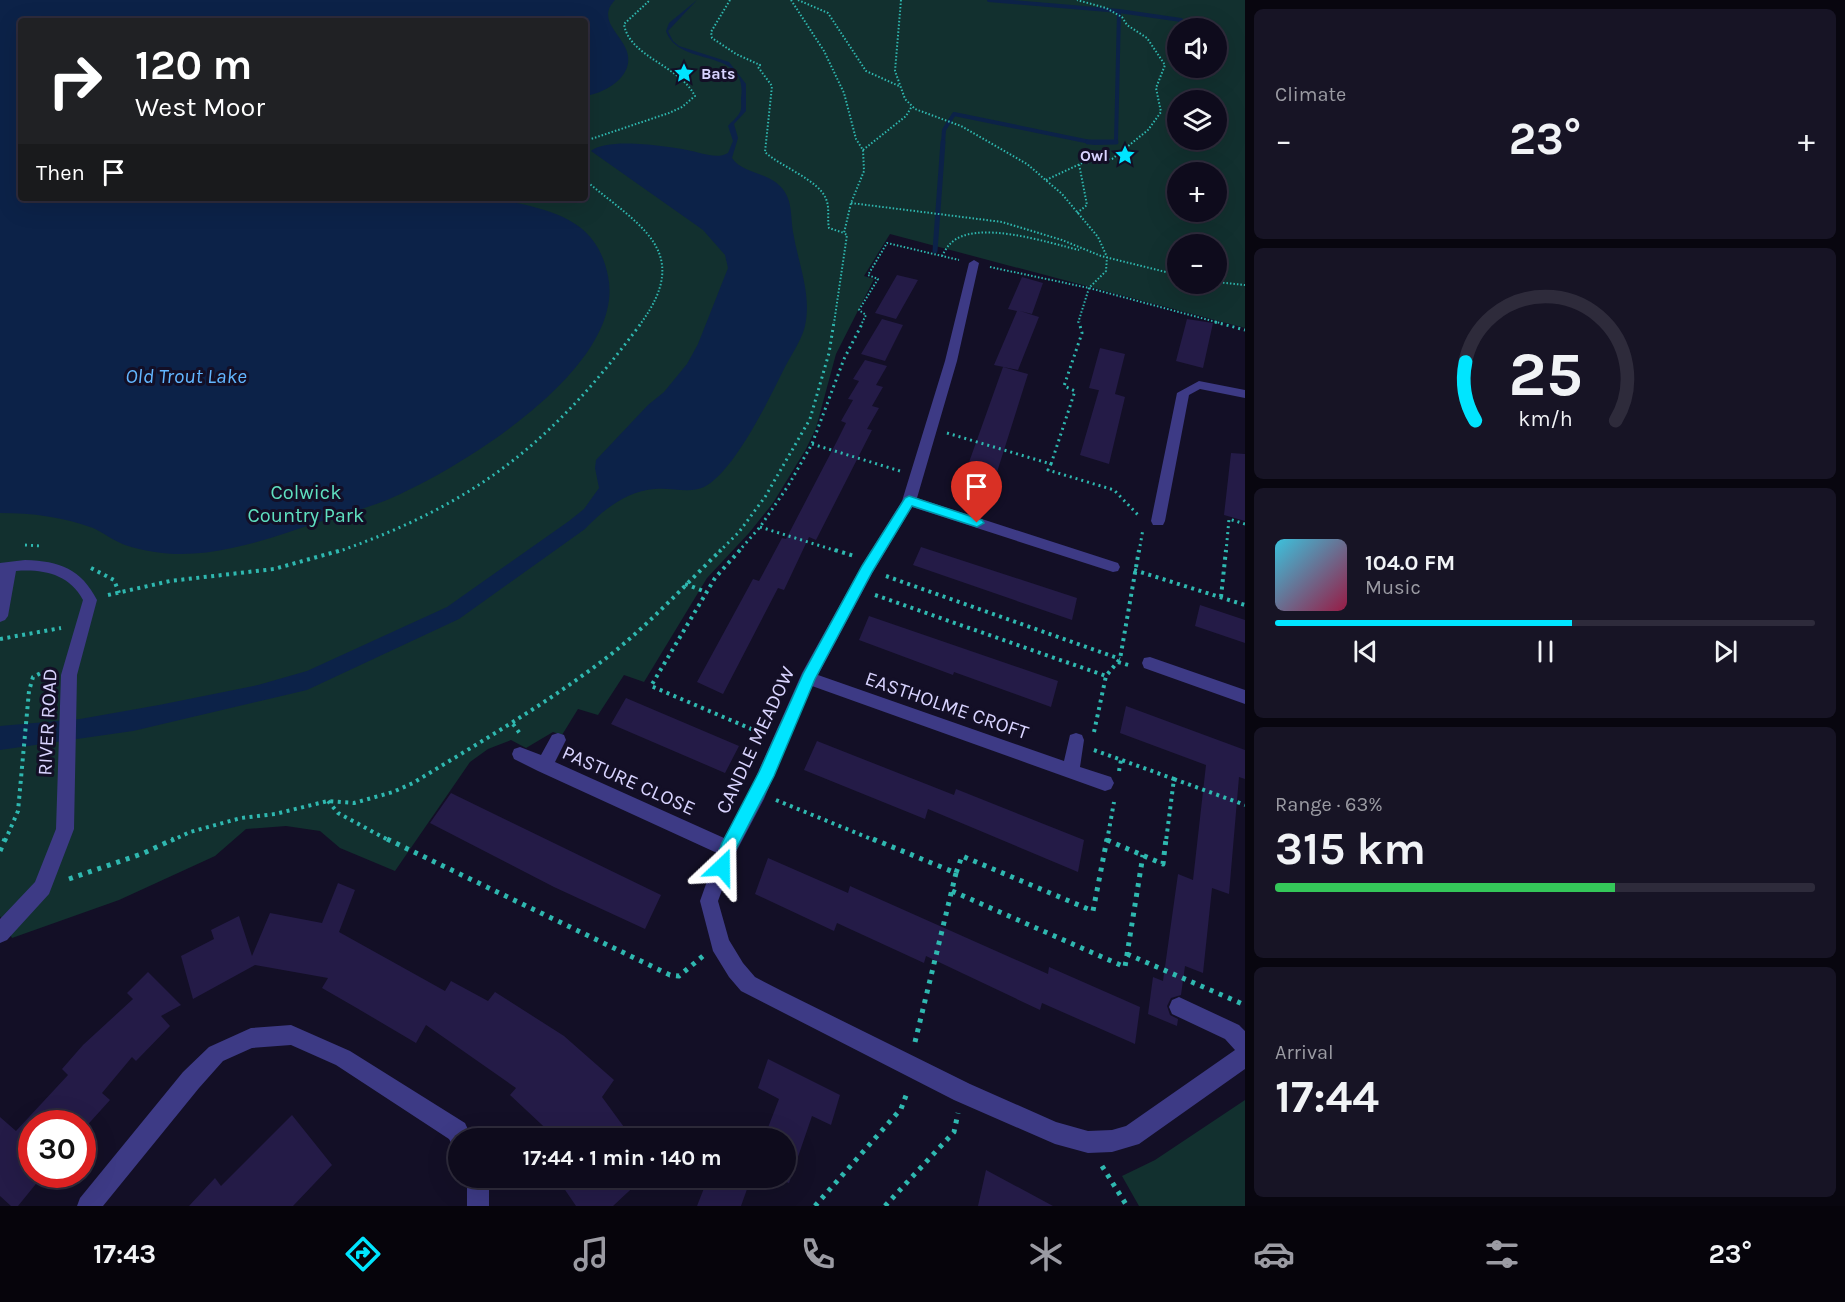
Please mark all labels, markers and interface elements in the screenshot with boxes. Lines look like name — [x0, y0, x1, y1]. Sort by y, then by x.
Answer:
map controls — [1167, 18, 1227, 294]
button: sound — [1167, 18, 1227, 78]
text: 120 m — [135, 40, 252, 90]
icon: right — [36, 42, 114, 120]
place icon: Bats — [672, 61, 696, 85]
place label: Bats — [701, 64, 735, 83]
text: Climate — [1275, 83, 1346, 106]
button: layers — [1167, 90, 1227, 150]
text: West Moor — [135, 91, 265, 123]
text: 23° — [1509, 113, 1581, 165]
text: − — [1275, 121, 1292, 159]
text: + — [1798, 121, 1815, 159]
place icon: Owl — [1113, 143, 1137, 167]
place label: Owl — [1080, 146, 1108, 165]
icon: arrive — [97, 156, 130, 189]
text: Then — [36, 160, 85, 186]
button: + — [1167, 162, 1227, 222]
button: − — [1167, 234, 1227, 294]
text: 25 — [1508, 338, 1582, 411]
water label: Old Trout Lake — [125, 364, 247, 388]
text: km/h — [1518, 406, 1572, 431]
pin — [951, 461, 1002, 523]
icon: arrive — [960, 470, 993, 503]
park label: Colwick Country Park — [248, 481, 364, 527]
text: 104.0 FM — [1365, 550, 1455, 576]
text: Music — [1365, 576, 1421, 599]
icon: previous — [1349, 635, 1382, 668]
icon: pause — [1529, 635, 1562, 668]
icon: next — [1709, 635, 1742, 668]
street label: CANDLE MEADOW — [711, 663, 800, 817]
street label: EASTHOLME CROFT — [862, 667, 1032, 744]
street label: RIVER ROAD — [33, 668, 62, 776]
street label: PASTURE CLOSE — [559, 741, 699, 820]
text: Range · 63% — [1275, 793, 1383, 816]
text: 315 km — [1275, 823, 1426, 875]
position arrow — [690, 835, 754, 899]
text: Arrival — [1275, 1041, 1334, 1064]
text: 17:44 — [1275, 1071, 1379, 1123]
speed limit sign: 30 — [18, 1110, 96, 1188]
text: 17:44 · 1 min · 140 m — [522, 1145, 722, 1171]
icon: directions — [342, 1233, 384, 1275]
icon: music — [570, 1233, 612, 1275]
icon: phone — [797, 1233, 839, 1275]
icon: climate — [1025, 1233, 1067, 1275]
icon: car — [1253, 1233, 1295, 1275]
icon: filters — [1481, 1233, 1523, 1275]
text: 17:43 — [93, 1238, 156, 1270]
text: 23° — [1708, 1238, 1752, 1270]

